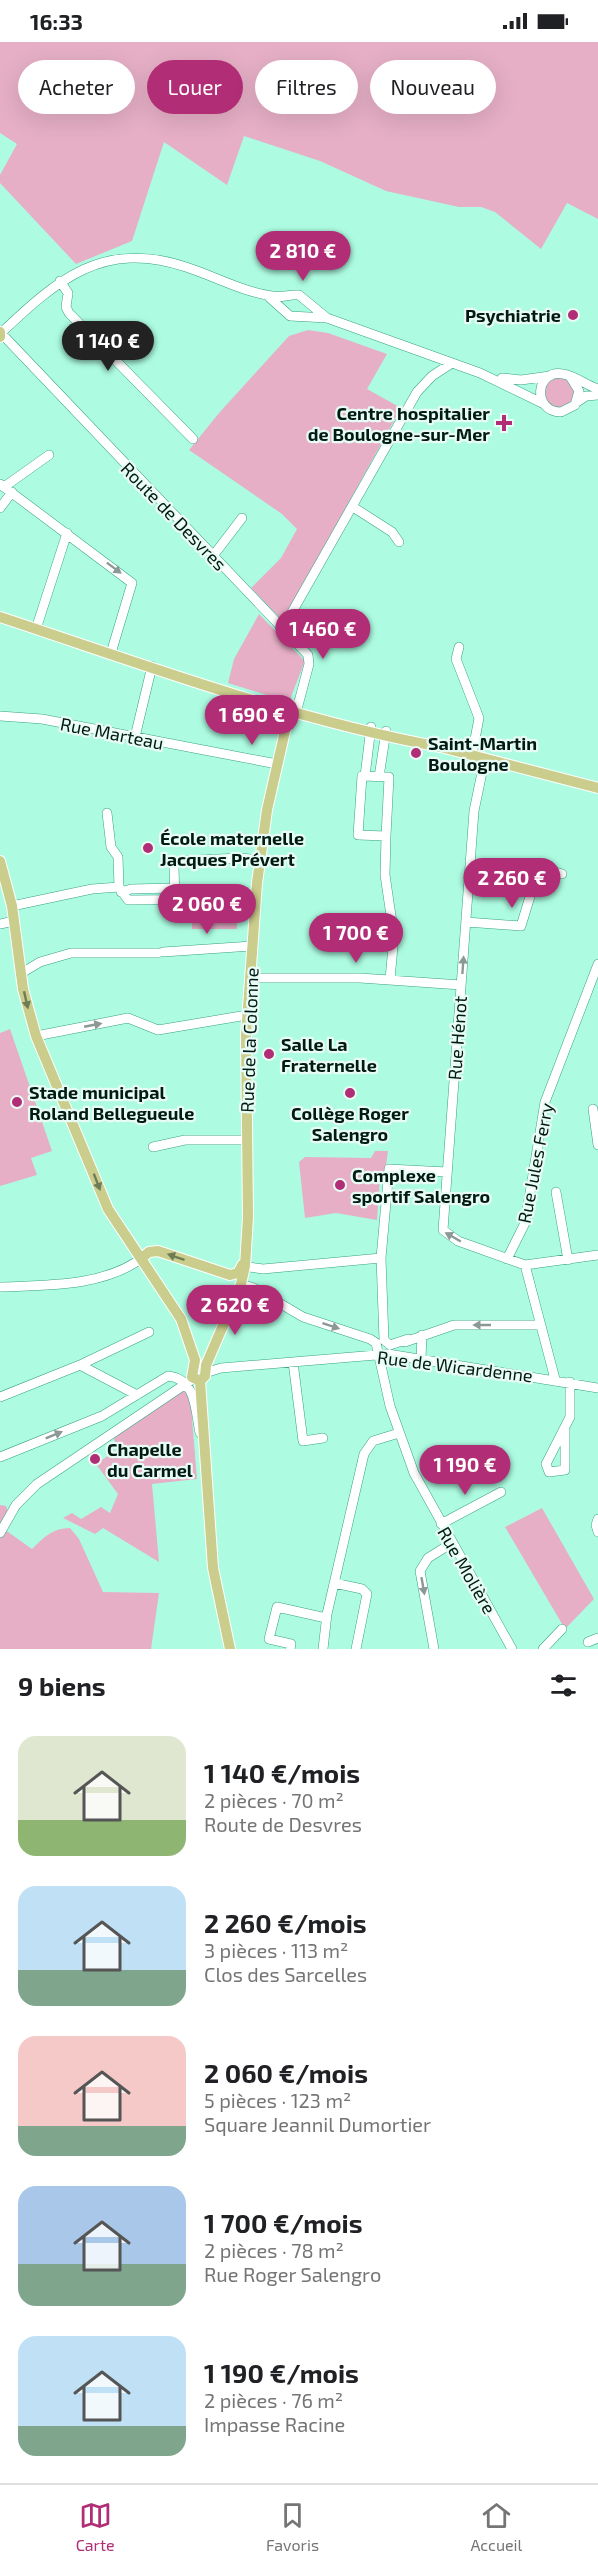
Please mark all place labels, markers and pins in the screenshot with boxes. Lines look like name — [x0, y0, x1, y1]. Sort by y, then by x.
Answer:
pin: 2 810 € — [248, 231, 358, 282]
place label: Psychiatrie — [465, 304, 561, 326]
marker: Psychiatrie — [566, 308, 580, 322]
pin: 1 140 € — [53, 321, 163, 372]
place label: Centre hospitalier de Boulogne-sur-Mer — [308, 402, 490, 445]
marker: Centre hospitalier de Boulogne-sur-Mer — [495, 414, 513, 432]
pin: 1 460 € — [268, 609, 378, 660]
pin: 1 690 € — [197, 695, 307, 746]
place label: Saint-Martin Boulogne — [428, 732, 537, 775]
marker: Saint-Martin Boulogne — [409, 746, 423, 760]
place label: École maternelle Jacques Prévert — [160, 827, 304, 870]
marker: École maternelle Jacques Prévert — [141, 841, 155, 855]
pin: 2 260 € — [457, 858, 567, 909]
pin: 2 060 € — [152, 884, 262, 935]
pin: 1 700 € — [301, 913, 411, 964]
place label: Salle La Fraternelle — [281, 1033, 377, 1076]
marker: Salle La Fraternelle — [262, 1047, 276, 1061]
place label: Stade municipal Roland Bellegueule — [29, 1081, 194, 1124]
marker: Collège Roger Salengro — [343, 1086, 357, 1100]
marker: Stade municipal Roland Bellegueule — [10, 1095, 24, 1109]
place label: Collège Roger Salengro — [291, 1102, 409, 1145]
place label: Complexe sportif Salengro — [352, 1164, 490, 1207]
marker: Complexe sportif Salengro — [333, 1178, 347, 1192]
pin: 2 620 € — [180, 1285, 290, 1336]
place label: Chapelle du Carmel — [107, 1438, 193, 1481]
pin: 1 190 € — [410, 1445, 520, 1496]
marker: Chapelle du Carmel — [88, 1452, 102, 1466]

